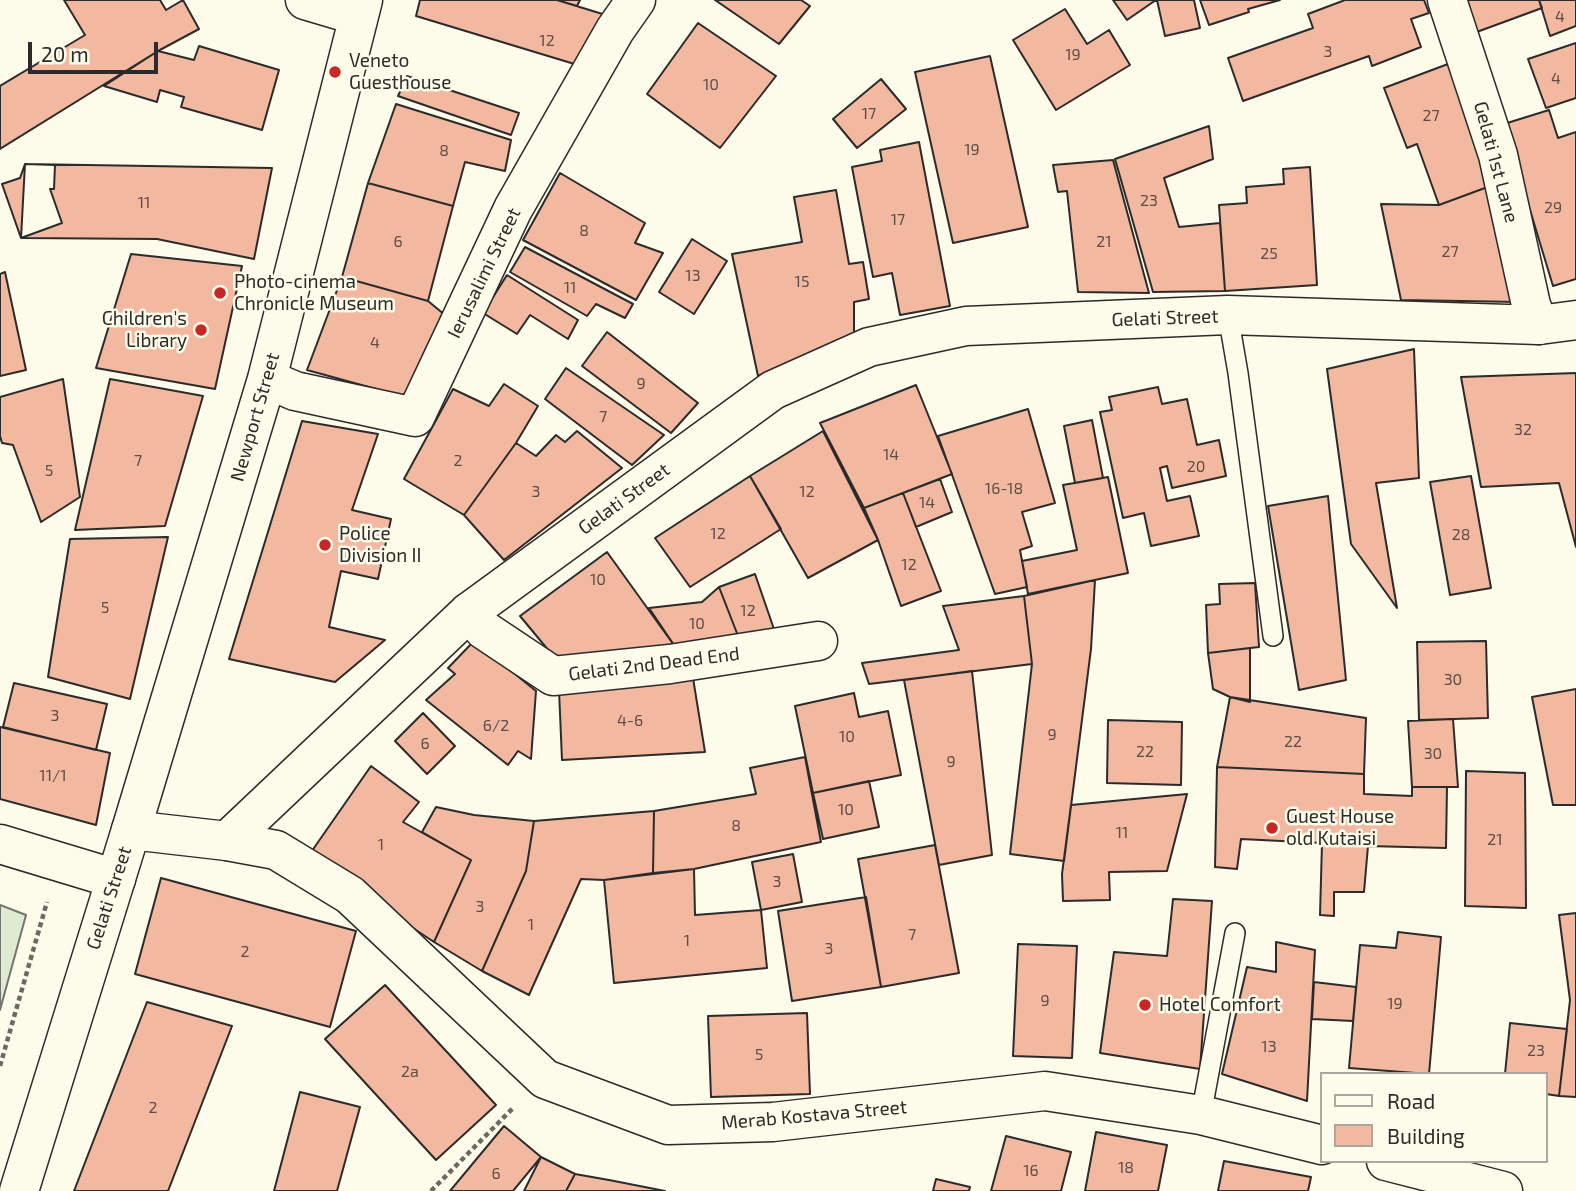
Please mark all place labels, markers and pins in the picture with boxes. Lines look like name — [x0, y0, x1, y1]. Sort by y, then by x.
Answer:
place label: Veneto Guesthouse — [349, 50, 451, 94]
marker: Veneto Guesthouse — [327, 64, 343, 80]
place label: Photo-cinema Chronicle Museum — [234, 271, 394, 315]
marker: Photo-cinema Chronicle Museum — [212, 285, 228, 301]
place label: Children's Library — [102, 308, 187, 352]
marker: Children's Library — [193, 322, 209, 338]
place label: Police Division II — [339, 523, 421, 567]
marker: Police Division II — [317, 537, 333, 553]
place label: Guest House old Kutaisi — [1286, 806, 1394, 850]
marker: Guest House old Kutaisi — [1264, 820, 1280, 836]
place label: Hotel Comfort — [1159, 994, 1281, 1016]
marker: Hotel Comfort — [1137, 997, 1153, 1013]

